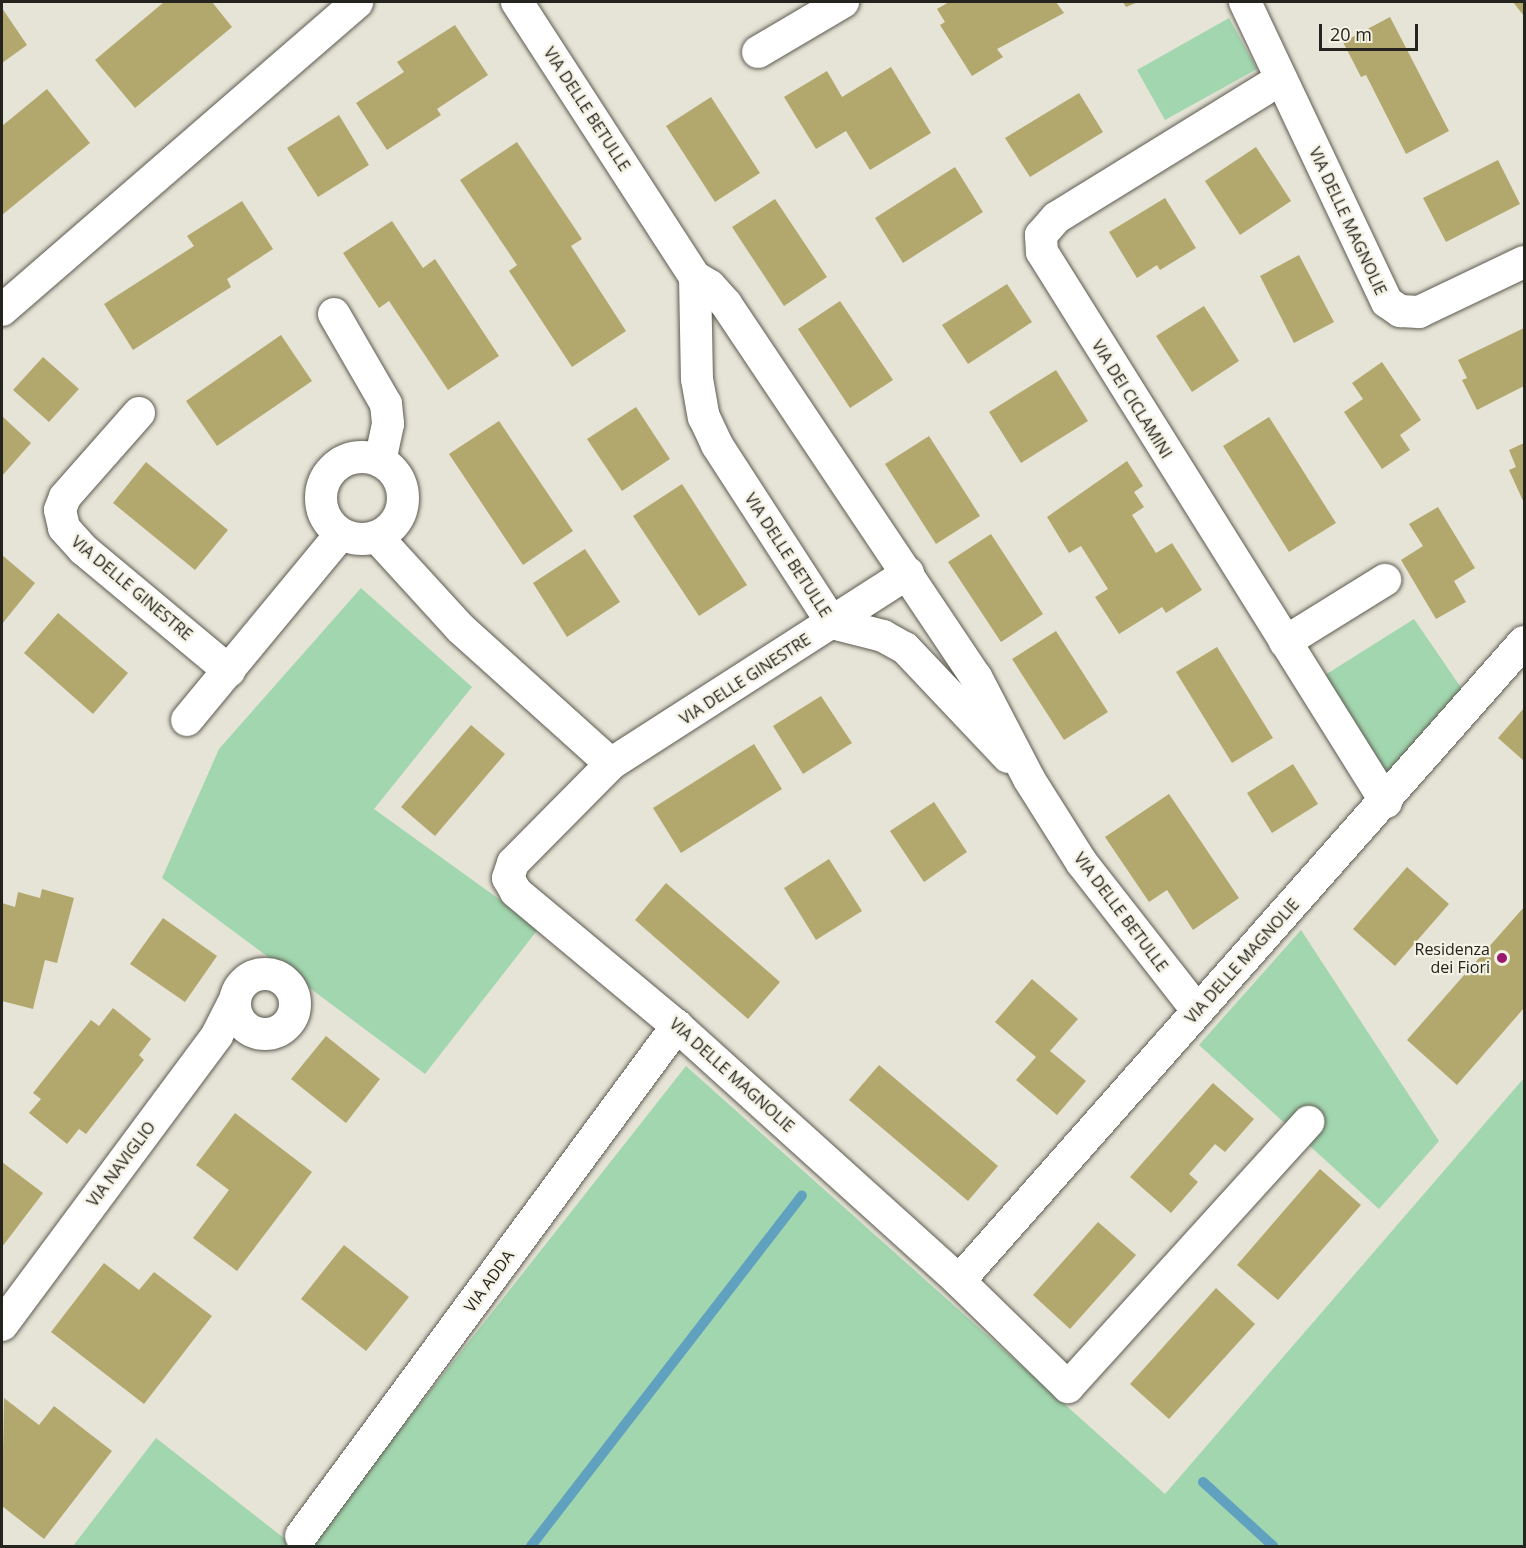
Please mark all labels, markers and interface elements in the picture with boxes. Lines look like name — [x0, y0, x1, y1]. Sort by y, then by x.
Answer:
scale bar — [1322, 12, 1421, 50]
text: 20 m — [1330, 22, 1372, 46]
street label: VIA DELLE BETULLE — [540, 43, 634, 175]
street label: VIA DELLE MAGNOLIE — [1305, 144, 1391, 298]
street label: VIA DEI CICLAMINI — [1088, 336, 1176, 462]
street label: VIA DELLE BETULLE — [741, 489, 835, 621]
street label: VIA DELLE GINESTRE — [68, 532, 196, 644]
street label: VIA DELLE GINESTRE — [676, 630, 814, 728]
street label: VIA DELLE BETULLE — [1070, 849, 1172, 975]
street label: VIA DELLE MAGNOLIE — [1181, 895, 1303, 1027]
place label: Residenza dei Fiori — [1414, 939, 1490, 977]
marker: Residenza dei Fiori — [1495, 951, 1509, 965]
street label: VIA DELLE MAGNOLIE — [666, 1014, 798, 1136]
street label: VIA NAVIGLIO — [83, 1118, 159, 1210]
street label: VIA ADDA — [460, 1246, 518, 1316]

